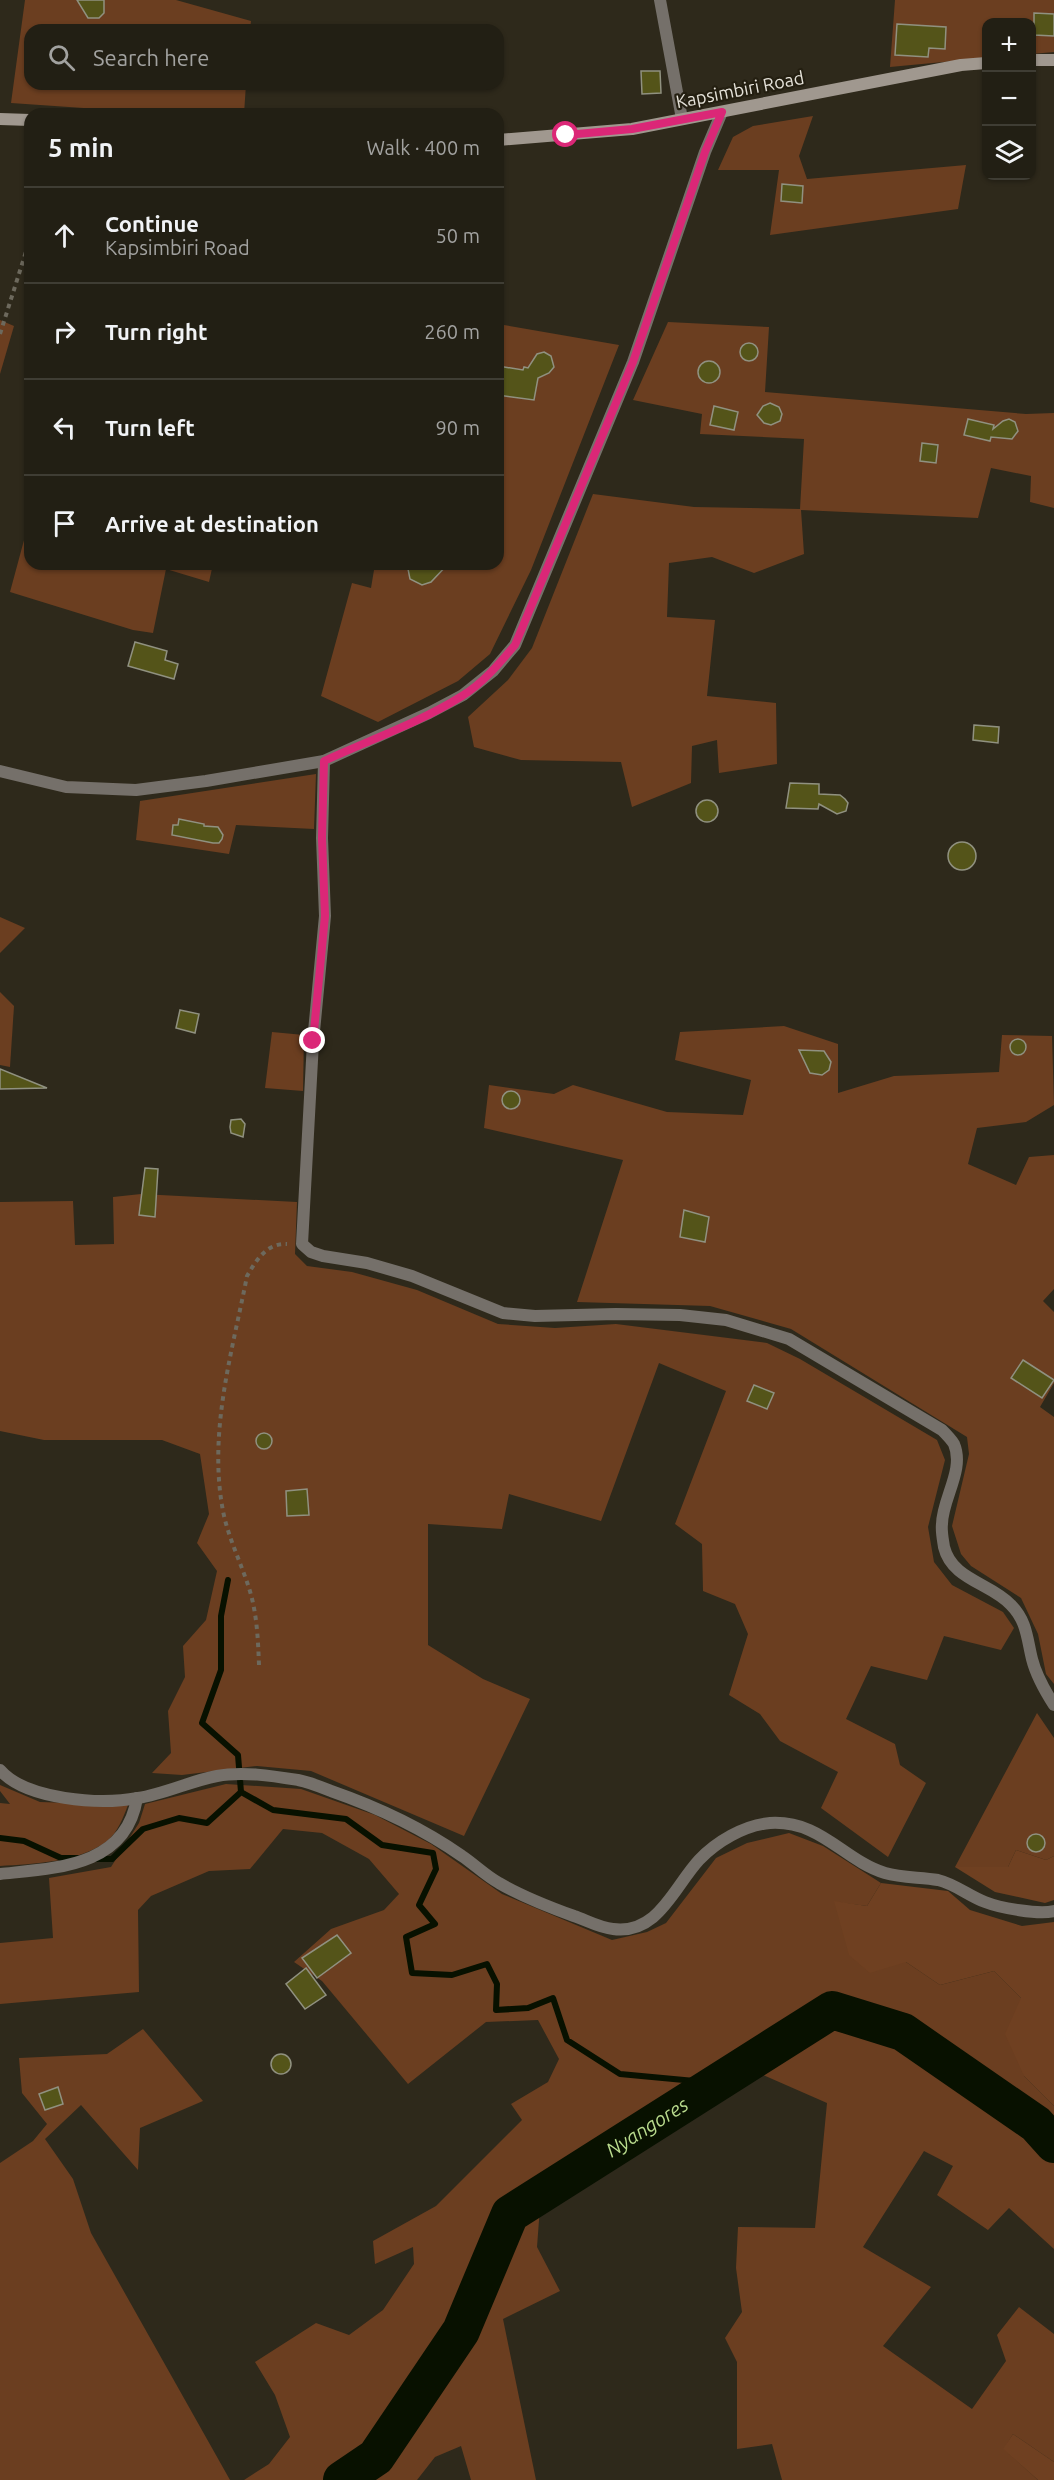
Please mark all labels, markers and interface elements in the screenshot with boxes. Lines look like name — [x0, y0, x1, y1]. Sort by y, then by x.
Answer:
map controls — [982, 18, 1036, 180]
button: + — [982, 18, 1036, 72]
search box — [24, 24, 504, 90]
icon: search — [45, 41, 78, 74]
text: Search here — [93, 45, 209, 70]
street label: Kapsimbiri Road — [674, 67, 806, 111]
button: − — [982, 72, 1036, 126]
route start — [552, 121, 578, 147]
button: layers — [982, 126, 1036, 180]
text: 5 min — [48, 133, 114, 162]
text: Walk · 400 m — [367, 136, 480, 159]
text: Continue — [105, 211, 199, 236]
icon: ahead — [48, 219, 81, 252]
text: 50 m — [436, 224, 480, 247]
text: Kapsimbiri Road — [105, 236, 250, 259]
icon: right — [48, 315, 81, 348]
text: Turn right — [105, 319, 207, 344]
text: 260 m — [424, 320, 480, 343]
icon: left — [48, 411, 81, 444]
text: Turn left — [105, 415, 195, 440]
text: 90 m — [436, 416, 480, 439]
icon: arrive — [48, 507, 81, 540]
text: Arrive at destination — [105, 511, 319, 536]
route end — [299, 1027, 325, 1053]
water label: Nyangores — [601, 2092, 693, 2161]

